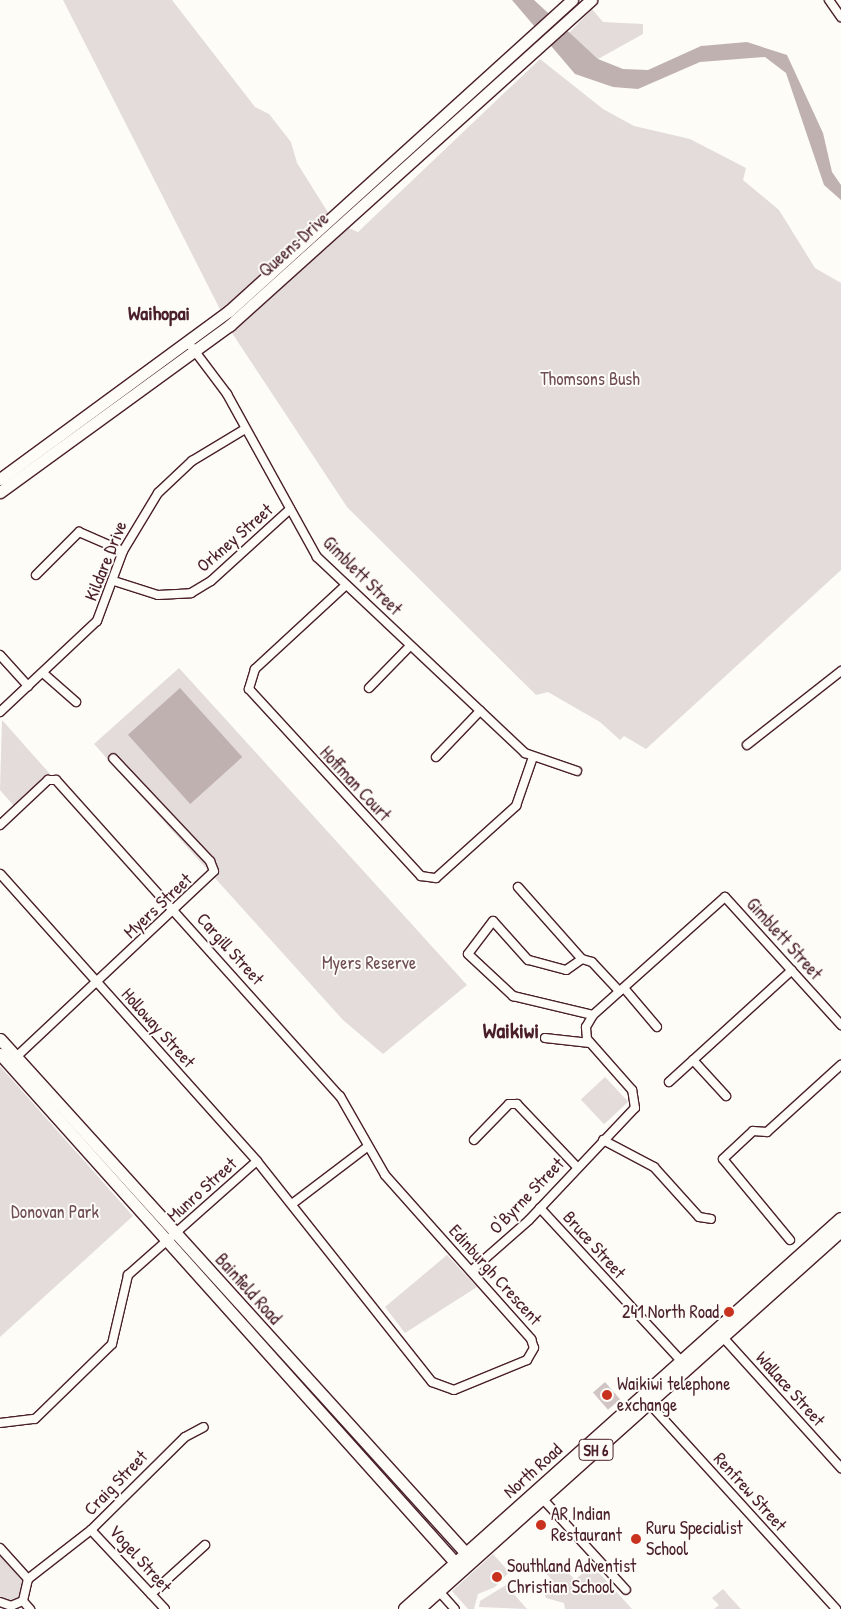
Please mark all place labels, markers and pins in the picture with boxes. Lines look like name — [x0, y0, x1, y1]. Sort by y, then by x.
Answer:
place label: 241 North Road — [622, 1301, 719, 1323]
marker: 241 North Road — [723, 1306, 735, 1318]
place label: Waikiwi telephone exchange — [617, 1374, 730, 1416]
marker: Waikiwi telephone exchange — [601, 1389, 613, 1401]
place label: AR Indian Restaurant — [551, 1504, 622, 1546]
place label: Ruru Specialist School — [646, 1518, 743, 1560]
marker: AR Indian Restaurant — [535, 1519, 547, 1531]
marker: Ruru Specialist School — [630, 1533, 642, 1545]
place label: Southland Adventist Christian School — [507, 1556, 636, 1598]
marker: Southland Adventist Christian School — [491, 1571, 503, 1583]

